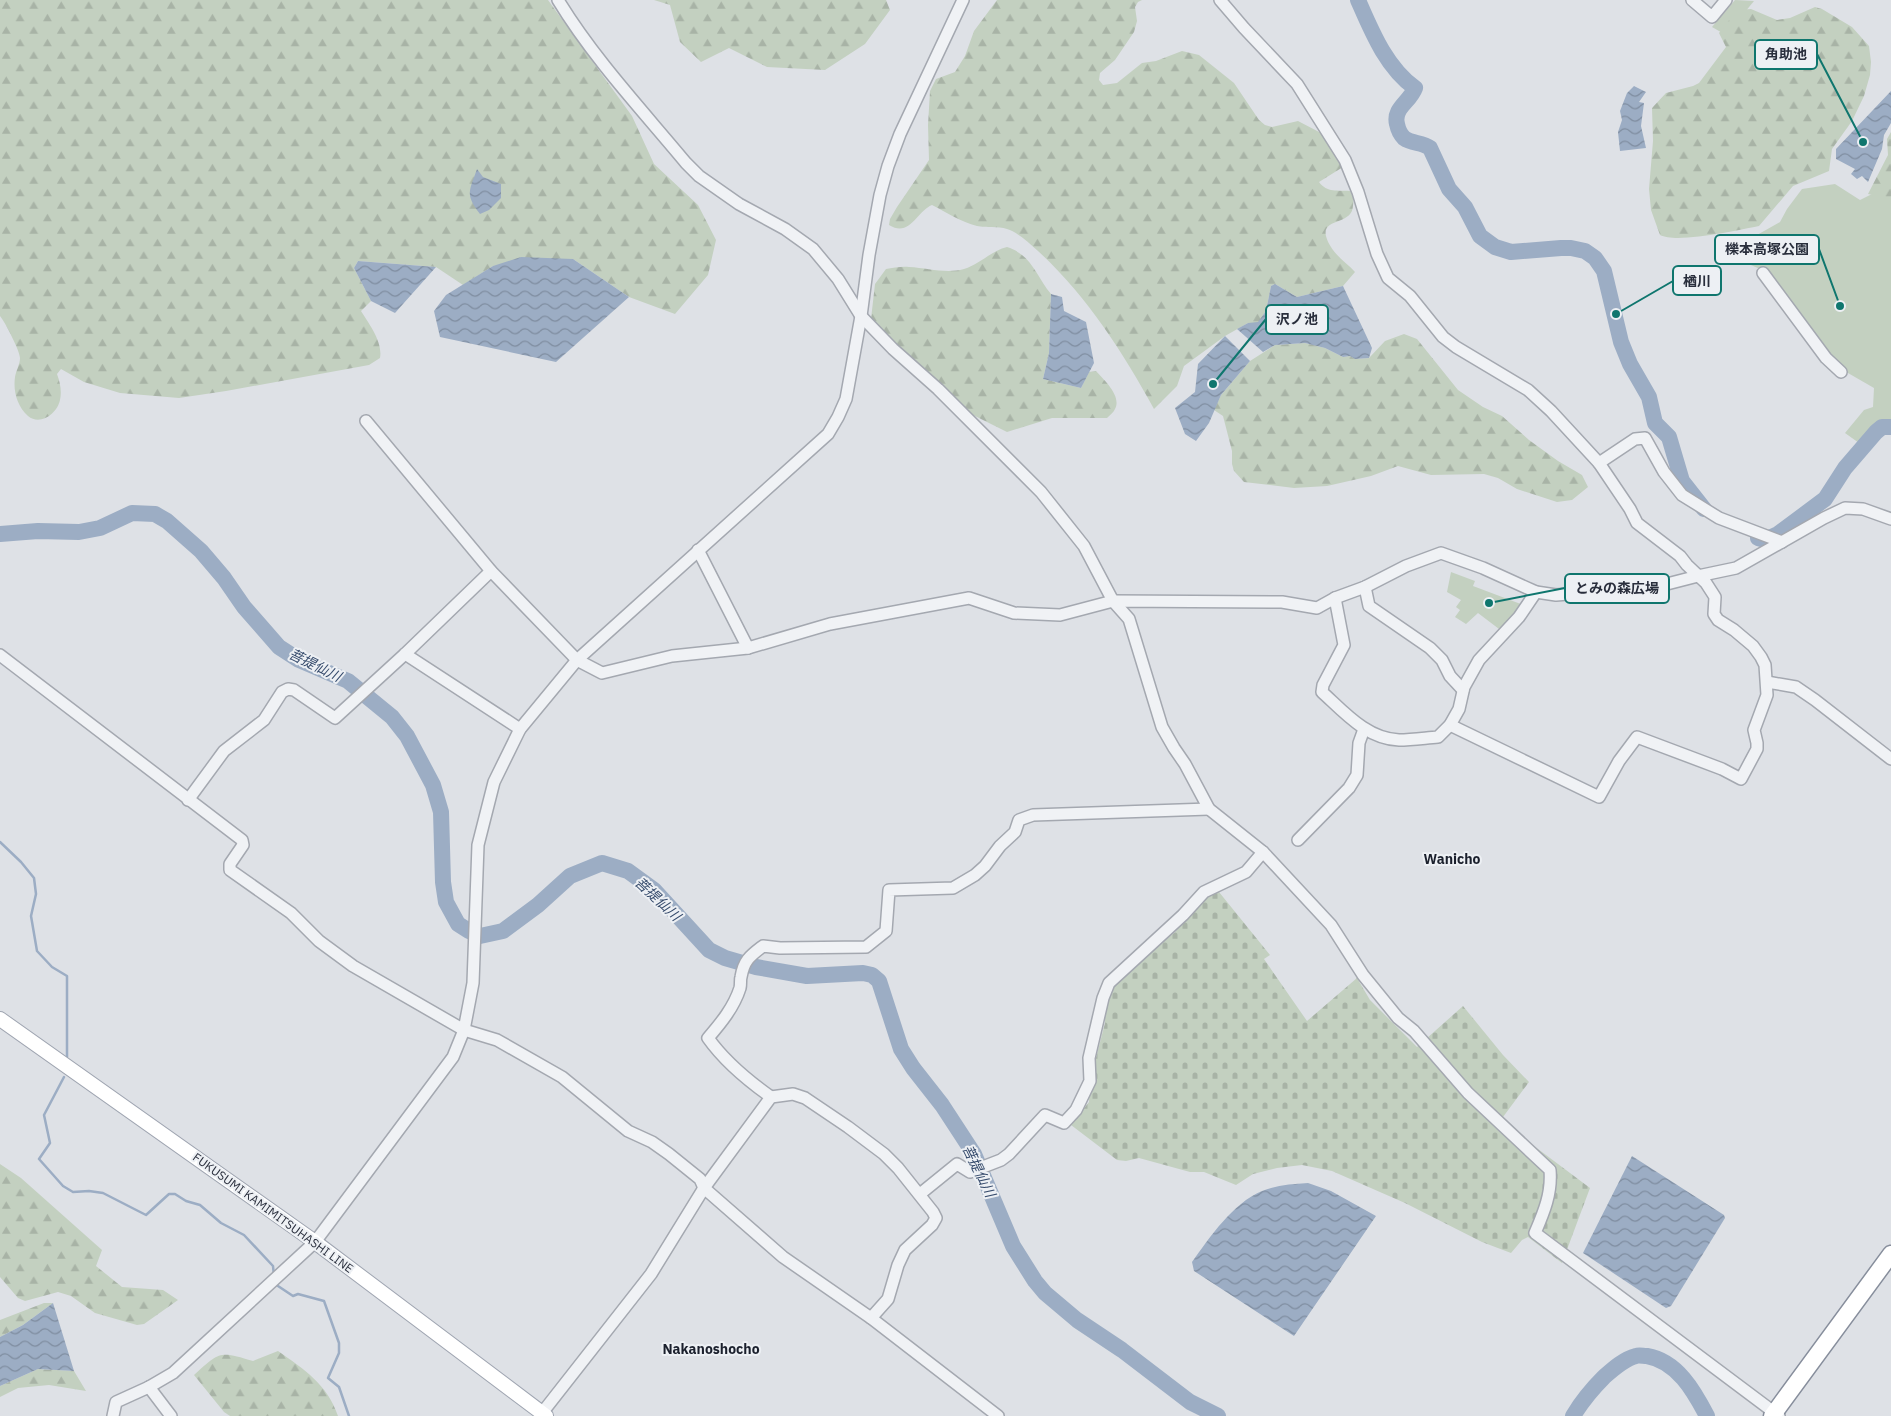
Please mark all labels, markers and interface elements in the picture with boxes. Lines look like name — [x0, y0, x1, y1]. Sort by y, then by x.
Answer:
callout: 角助池 — [1755, 40, 1817, 69]
text: 角助池 — [1765, 45, 1807, 63]
callout: 櫟本高塚公園 — [1715, 235, 1819, 264]
text: 櫟本高塚公園 — [1725, 240, 1809, 258]
callout: 楢川 — [1673, 266, 1721, 295]
text: 楢川 — [1683, 272, 1711, 290]
callout: 沢ノ池 — [1266, 305, 1328, 334]
text: 沢ノ池 — [1276, 310, 1318, 328]
callout: とみの森広場 — [1565, 574, 1669, 603]
text: とみの森広場 — [1575, 579, 1659, 597]
water label: 菩提仙川 — [286, 645, 346, 686]
district label: Wanicho — [1424, 850, 1481, 868]
water label: 菩提仙川 — [631, 873, 686, 926]
water label: 菩提仙川 — [959, 1142, 1000, 1202]
street label: FUKUSUMI KAMIMITSUHASHI LINE — [190, 1149, 356, 1276]
district label: Nakanoshocho — [662, 1340, 760, 1358]

